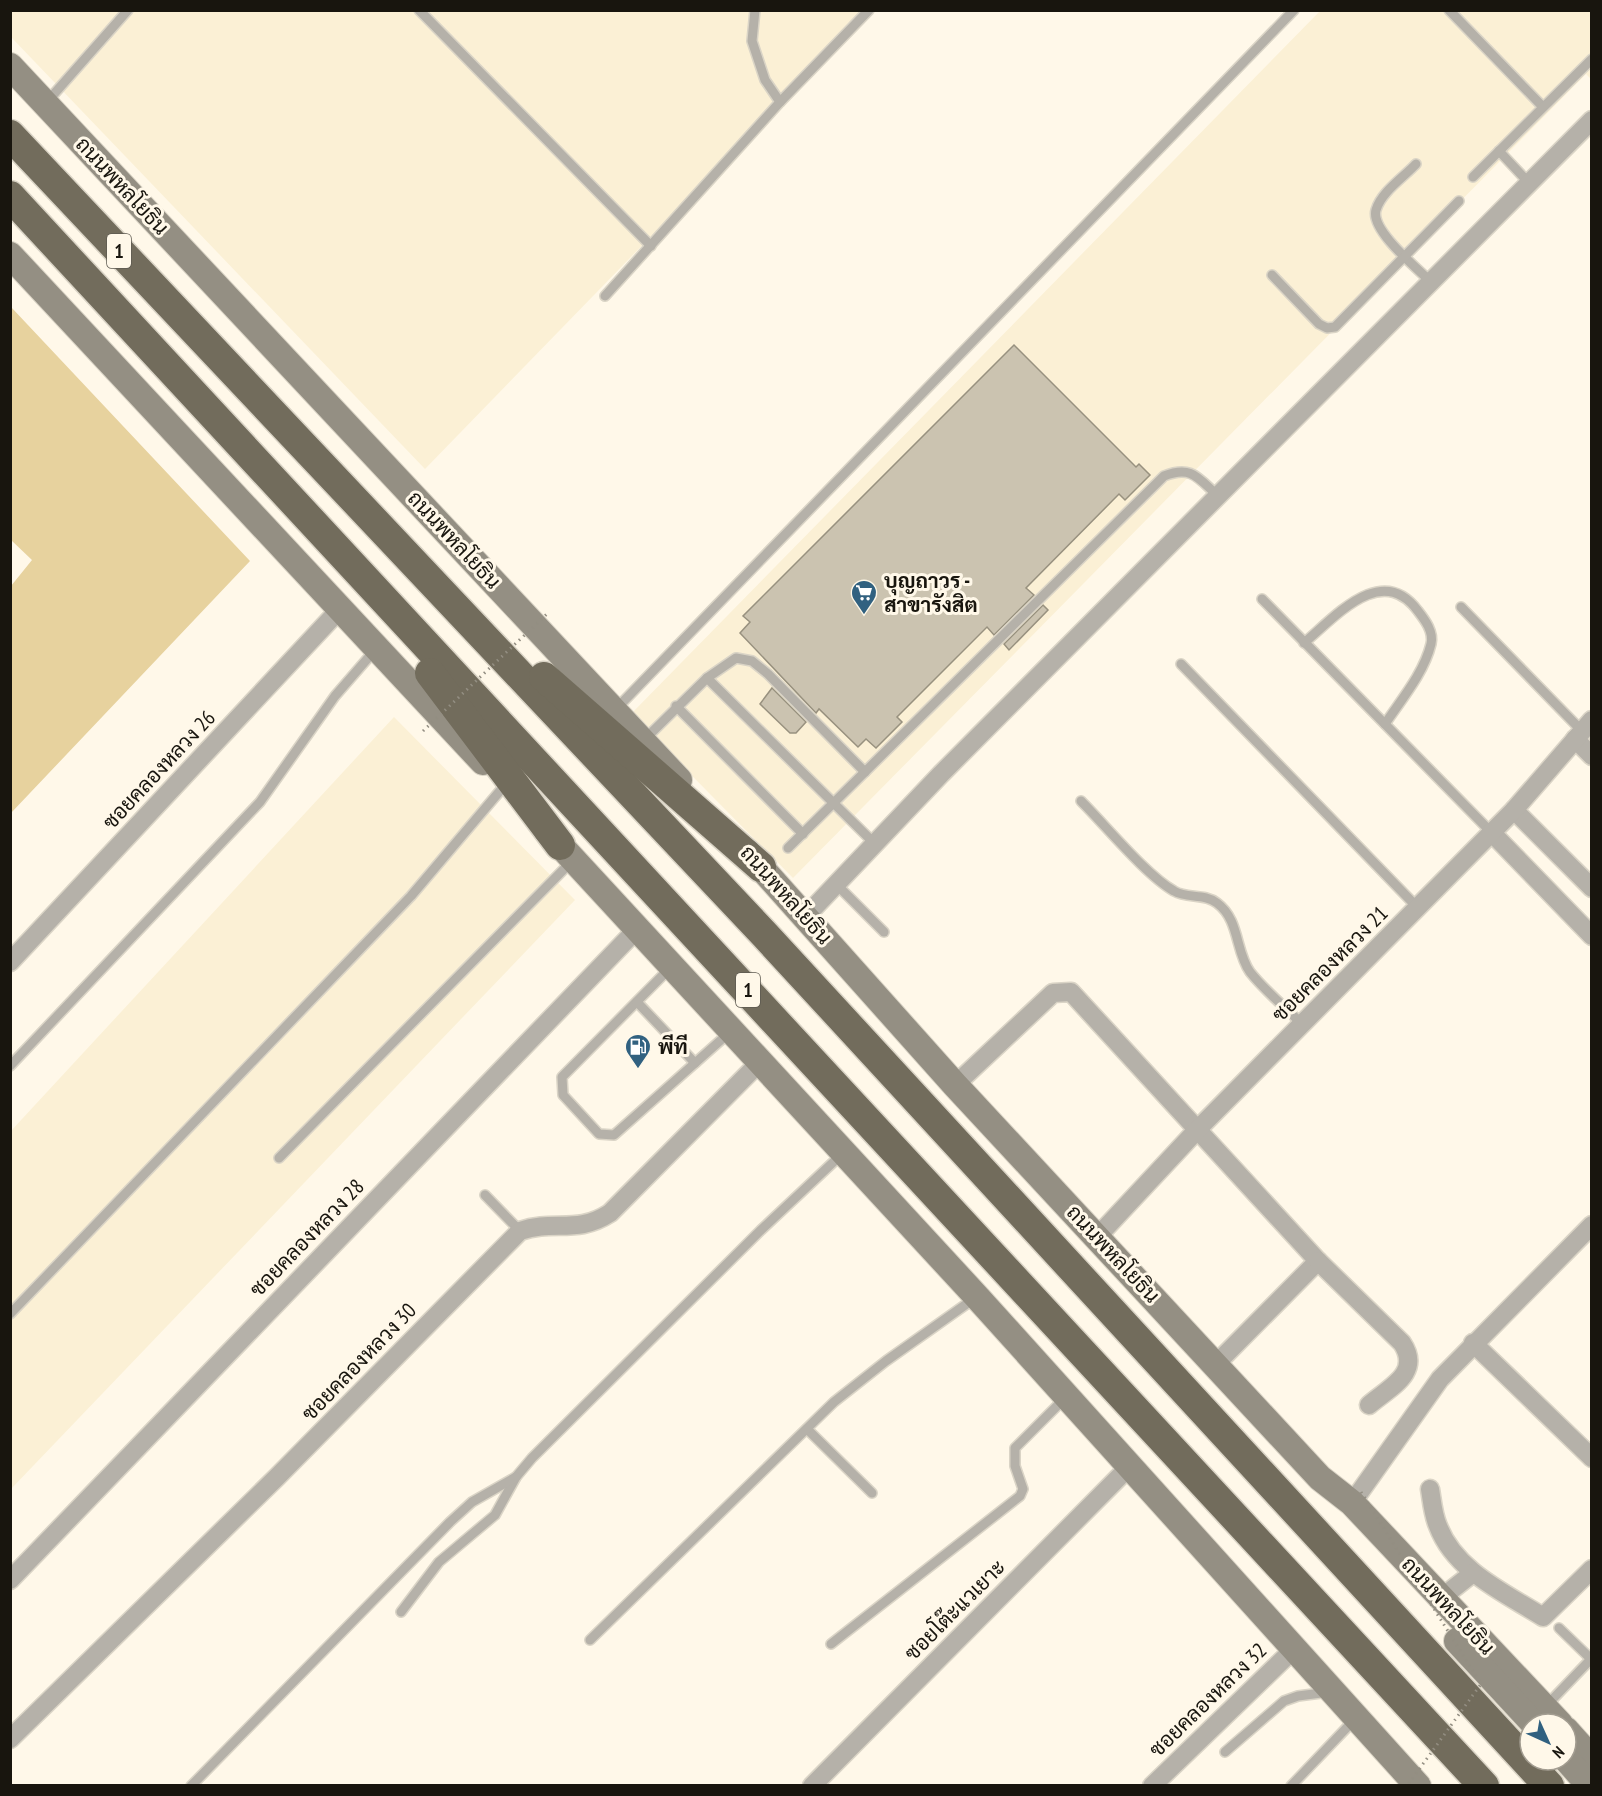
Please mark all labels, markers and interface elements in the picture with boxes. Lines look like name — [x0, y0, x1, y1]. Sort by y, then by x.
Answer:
street label: ถนนพหลโยธิน — [70, 131, 175, 240]
road number: 1 — [107, 234, 131, 268]
street label: ถนนพหลโยธิน — [402, 485, 507, 594]
place label: บุญถาวร - สาขารังสิต — [884, 567, 978, 618]
supermarket icon: บุญถาวร - สาขารังสิต — [849, 578, 879, 616]
street label: ซอยคลองหลวง 26 — [97, 704, 221, 835]
street label: ถนนพหลโยธิน — [735, 839, 838, 950]
street label: ซอยคลองหลวง 21 — [1266, 900, 1393, 1027]
road number: 1 — [736, 973, 760, 1007]
fuel station icon: พีที — [623, 1032, 653, 1070]
place label: พีที — [658, 1033, 688, 1060]
street label: ซอยคลองหลวง 28 — [244, 1173, 370, 1302]
street label: ถนนพหลโยธิน — [1061, 1199, 1166, 1308]
street label: ซอยคลองหลวง 30 — [296, 1297, 422, 1426]
street label: ถนนพหลโยธิน — [1396, 1551, 1501, 1660]
street label: ซอยโต๊ะแวเยาะ — [898, 1553, 1011, 1666]
street label: ซอยคลองหลวง 32 — [1143, 1637, 1272, 1763]
north arrow — [1518, 1712, 1578, 1772]
text: N — [1548, 1742, 1569, 1763]

